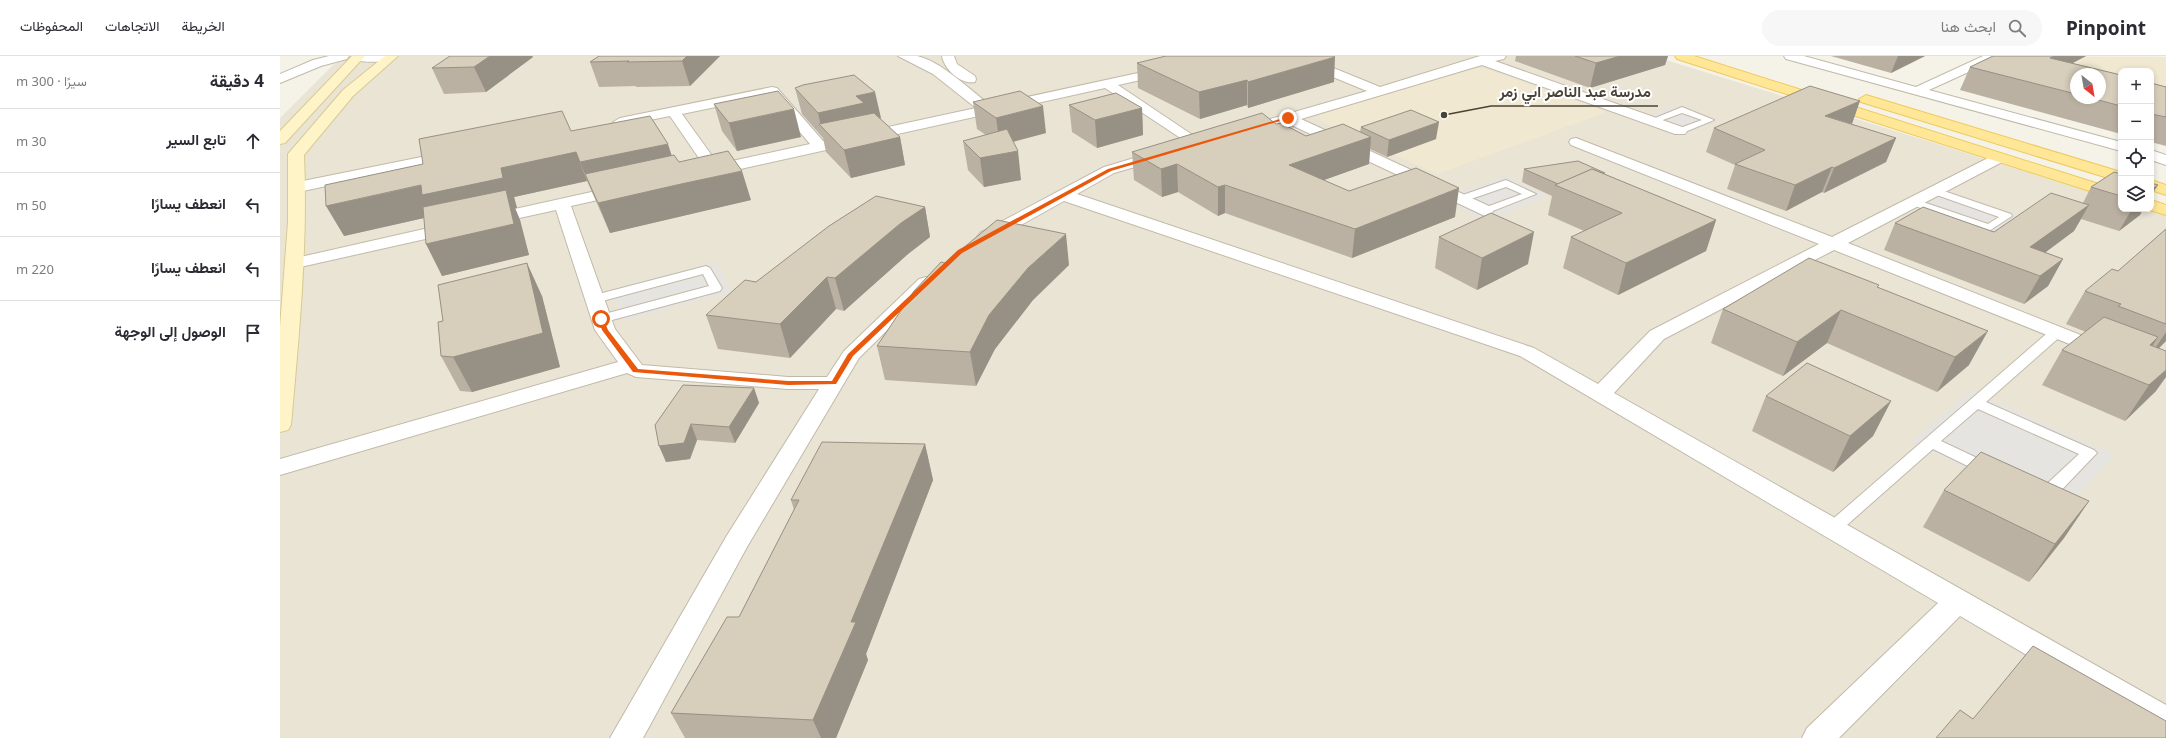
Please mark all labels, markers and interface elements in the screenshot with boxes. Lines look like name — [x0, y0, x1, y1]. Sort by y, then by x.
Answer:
search box — [1762, 10, 2042, 46]
text: Pinpoint — [2066, 15, 2146, 41]
text: المحفوظات — [20, 16, 83, 35]
text: الاتجاهات — [105, 16, 159, 35]
text: الخريطة — [181, 16, 225, 35]
text: ابحث هنا — [1941, 16, 1996, 36]
icon: search — [2006, 17, 2028, 39]
north arrow — [2070, 68, 2106, 104]
map controls — [2118, 68, 2154, 212]
button: + — [2118, 68, 2154, 104]
text: 4 دقيقة — [210, 69, 264, 92]
text: سيرًا · 300 m — [16, 72, 87, 90]
callout: مدرسة عبد الناصر ابي زمر — [1491, 79, 1658, 106]
text: مدرسة عبد الناصر ابي زمر — [1498, 81, 1651, 105]
button: − — [2118, 104, 2154, 140]
route end — [1279, 109, 1297, 127]
text: تابع السير — [166, 129, 226, 149]
icon: ahead — [242, 130, 264, 152]
text: 30 m — [16, 132, 46, 150]
button: locate — [2118, 140, 2154, 176]
button: layers — [2118, 176, 2154, 212]
text: انعطف يسارًا — [151, 193, 226, 213]
icon: left — [242, 194, 264, 216]
text: 50 m — [16, 196, 46, 214]
text: انعطف يسارًا — [151, 257, 226, 277]
icon: left — [242, 258, 264, 280]
text: 220 m — [16, 260, 54, 278]
route start — [592, 310, 610, 328]
text: الوصول إلى الوجهة — [115, 321, 226, 341]
icon: arrive — [242, 322, 264, 344]

